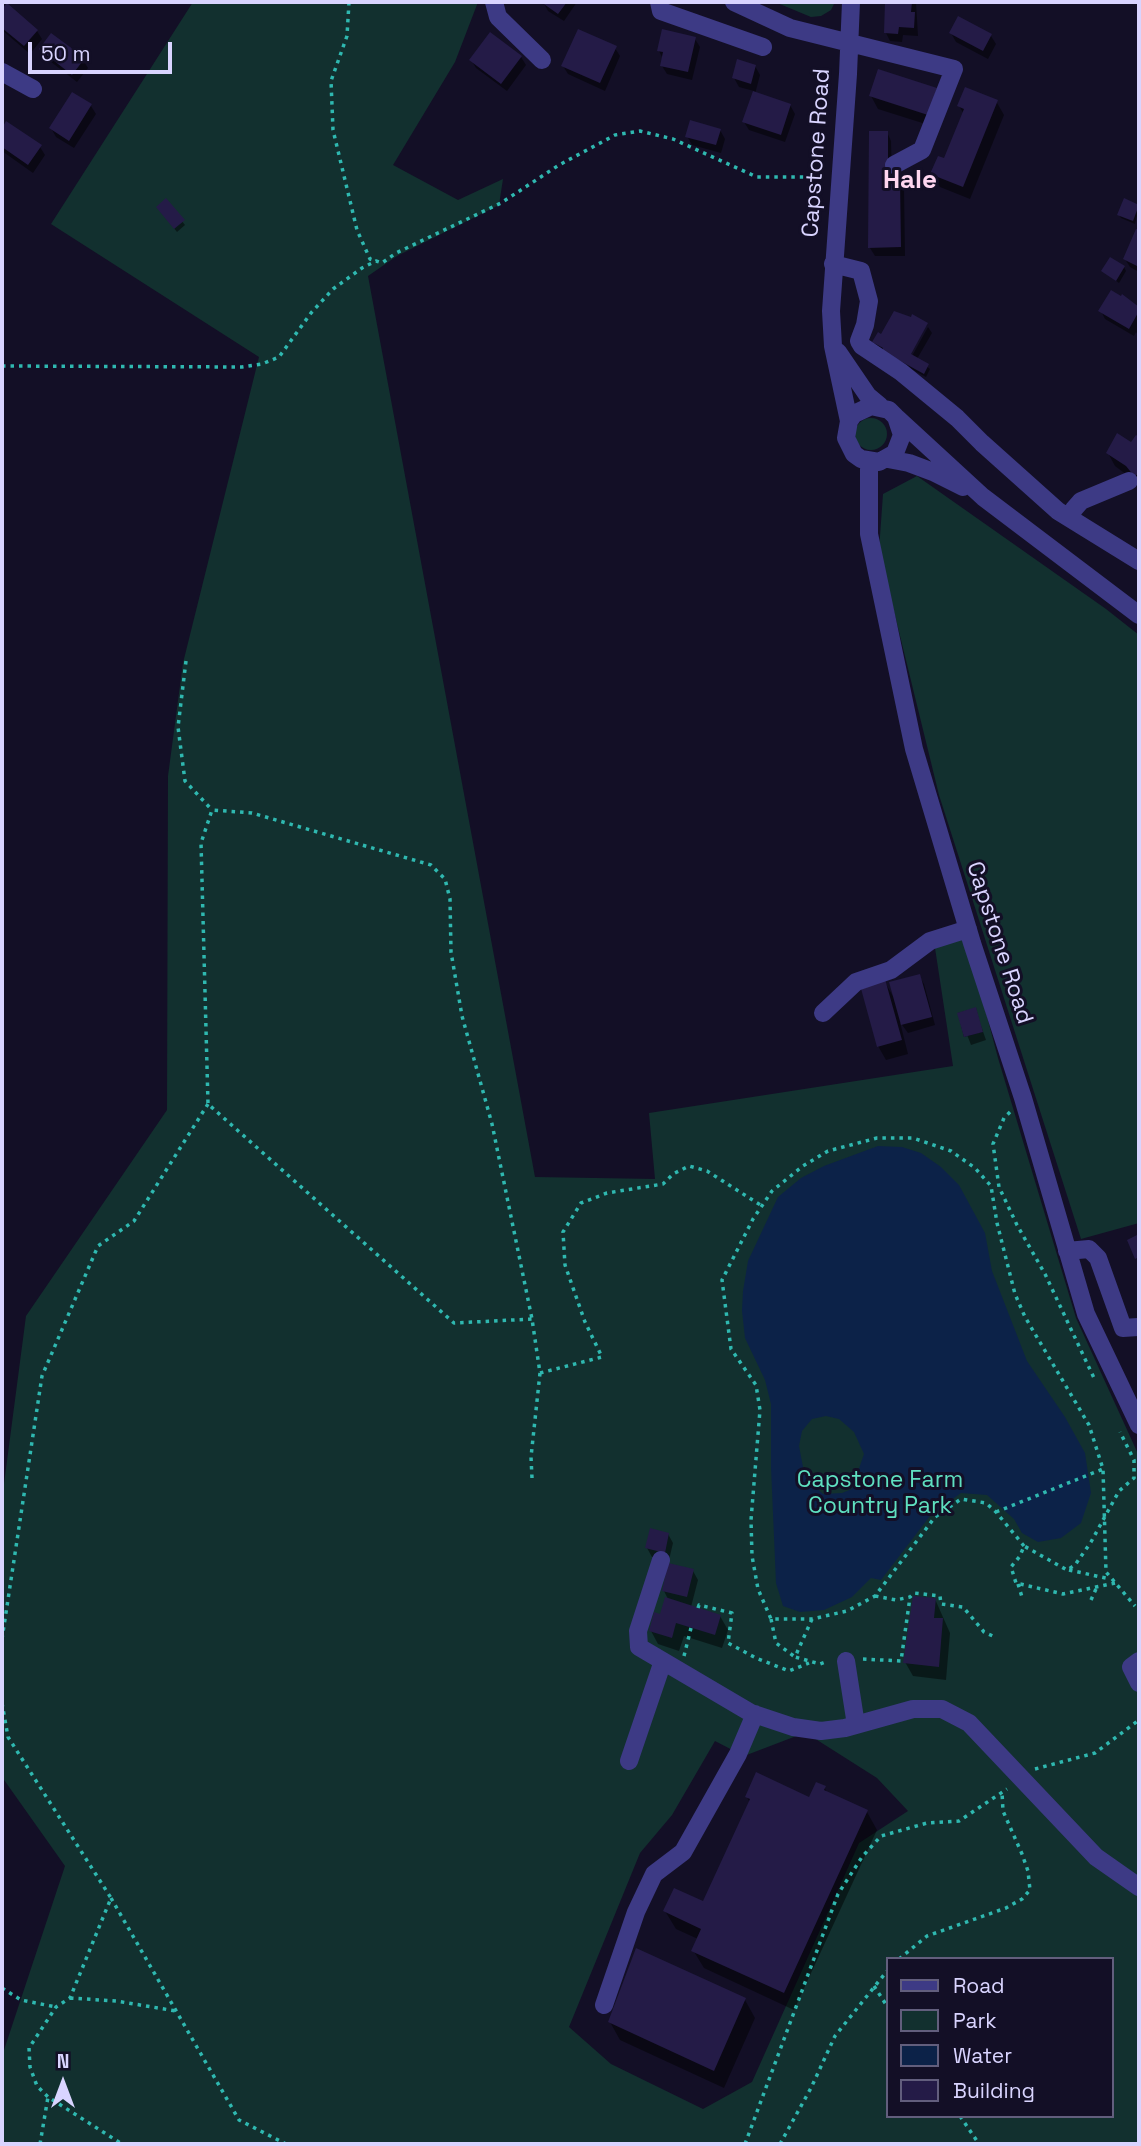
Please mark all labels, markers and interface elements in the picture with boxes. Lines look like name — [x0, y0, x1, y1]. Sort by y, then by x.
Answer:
scale bar — [32, 28, 175, 72]
text: 50 m — [41, 40, 91, 67]
street label: Capstone Road — [797, 68, 837, 238]
district label: Hale — [883, 165, 937, 197]
street label: Capstone Road — [960, 858, 1038, 1028]
park label: Capstone Farm Country Park — [797, 1467, 963, 1521]
legend — [886, 1957, 1113, 2118]
text: Road — [953, 1972, 1005, 1999]
text: Park — [953, 2007, 997, 2034]
text: Water — [953, 2042, 1012, 2069]
north arrow — [28, 2048, 98, 2118]
text: N — [57, 2049, 69, 2074]
text: Building — [953, 2077, 1035, 2104]

